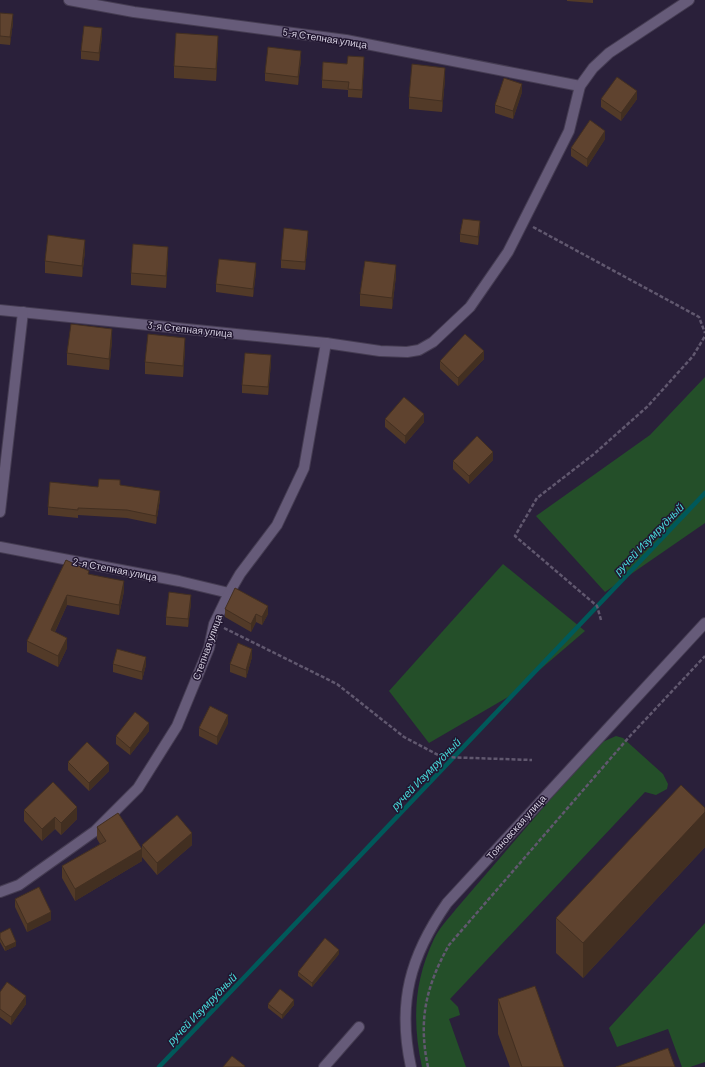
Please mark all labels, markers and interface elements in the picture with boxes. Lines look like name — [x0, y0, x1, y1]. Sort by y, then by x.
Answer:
street label: 5-я Степная улица — [282, 25, 368, 51]
street label: 3-я Степная улица — [147, 319, 233, 339]
water label: ручей Изумрудный — [610, 500, 686, 578]
street label: 2-я Степная улица — [72, 555, 158, 583]
street label: Степная улица — [190, 612, 225, 681]
water label: ручей Изумрудный — [387, 735, 463, 813]
street label: Тояновская улица — [484, 792, 548, 862]
water label: ручей Изумрудный — [163, 970, 239, 1048]

